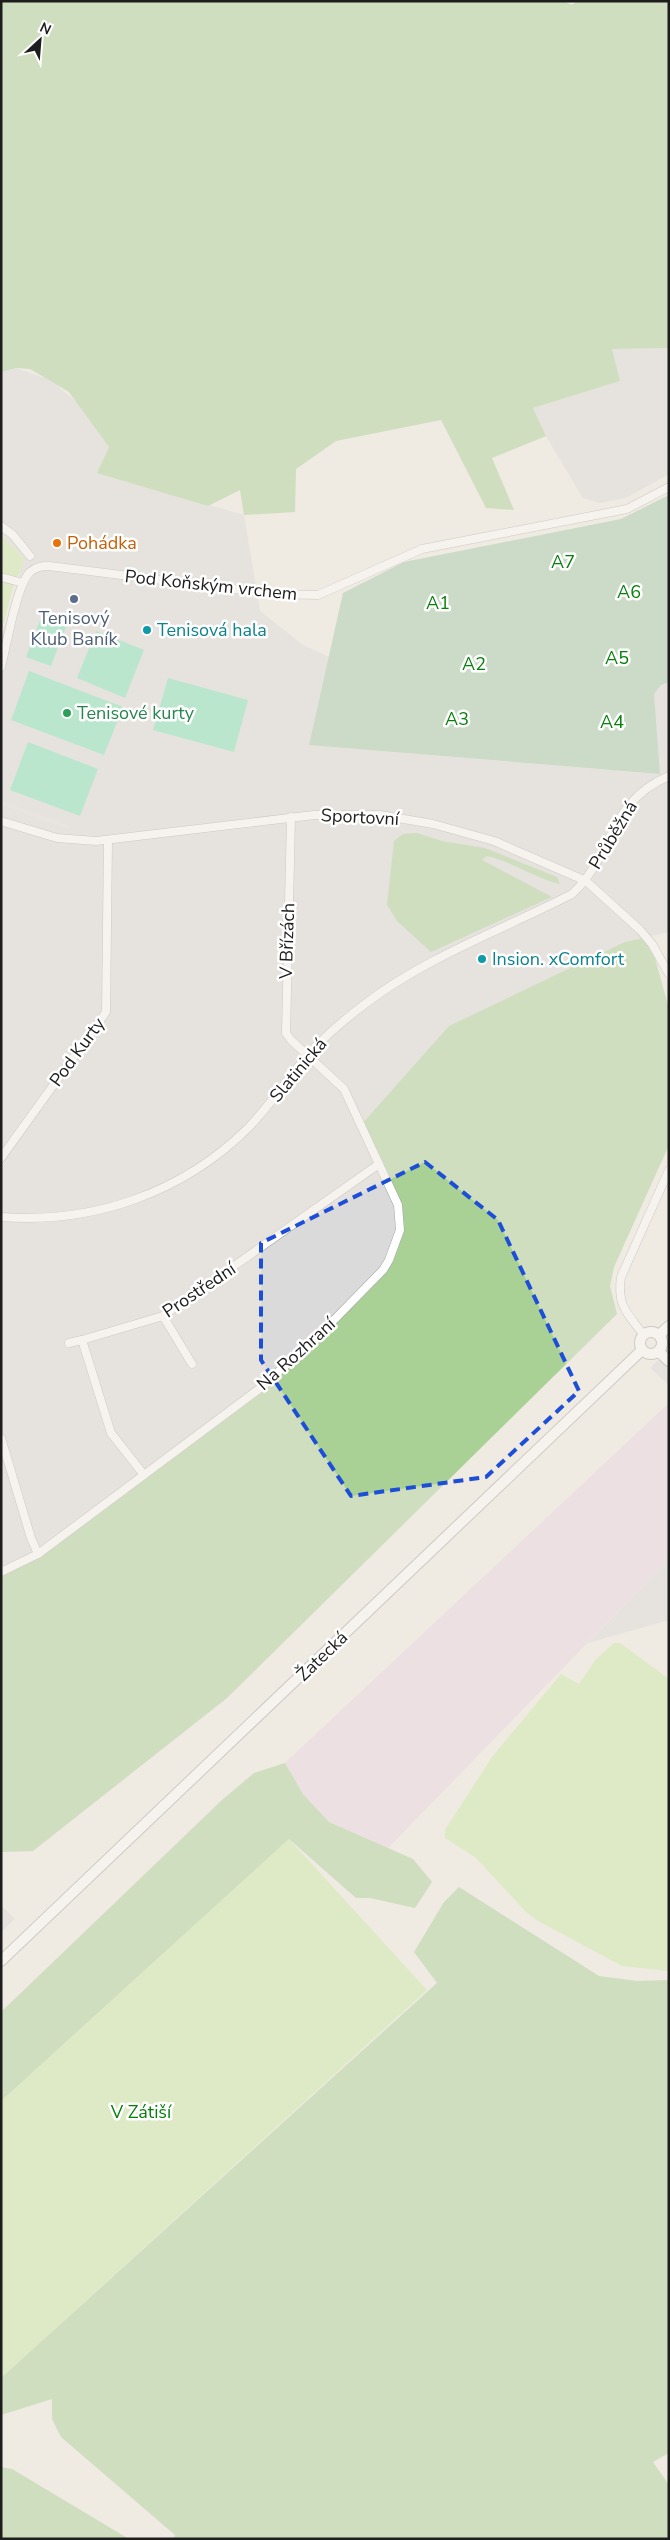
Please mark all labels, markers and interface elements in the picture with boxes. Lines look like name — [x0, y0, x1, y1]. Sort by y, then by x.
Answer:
north arrow — [15, 15, 65, 65]
text: N — [37, 18, 54, 40]
place label: Pohádka — [67, 531, 137, 555]
marker: Pohádka — [51, 537, 63, 549]
park label: A7 — [551, 550, 575, 574]
street label: Pod Koňským vrchem — [124, 564, 298, 606]
park label: A6 — [617, 580, 641, 604]
park label: A1 — [426, 591, 450, 615]
marker: Tenisový Klub Baník — [68, 593, 80, 605]
place label: Tenisový Klub Baník — [30, 606, 119, 651]
place label: Tenisová hala — [157, 618, 267, 642]
marker: Tenisová hala — [141, 624, 153, 636]
park label: A5 — [605, 646, 629, 670]
park label: A2 — [462, 652, 486, 676]
place label: Tenisové kurty — [77, 701, 195, 725]
marker: Tenisové kurty — [61, 707, 73, 719]
park label: A3 — [445, 707, 469, 731]
park label: A4 — [600, 710, 624, 734]
street label: Průběžná — [583, 796, 643, 874]
street label: Sportovní — [320, 803, 401, 831]
street label: V Břízách — [274, 903, 300, 980]
place label: Insion. xComfort — [492, 947, 625, 971]
marker: Insion. xComfort — [476, 953, 488, 965]
street label: Pod Kurty — [44, 1012, 111, 1091]
street label: Slatinická — [264, 1033, 332, 1107]
street label: Prostřední — [158, 1256, 241, 1323]
street label: Na Rozhraní — [252, 1312, 341, 1396]
street label: Žatecká — [291, 1626, 353, 1686]
park label: V Zátiší — [110, 2100, 172, 2124]

